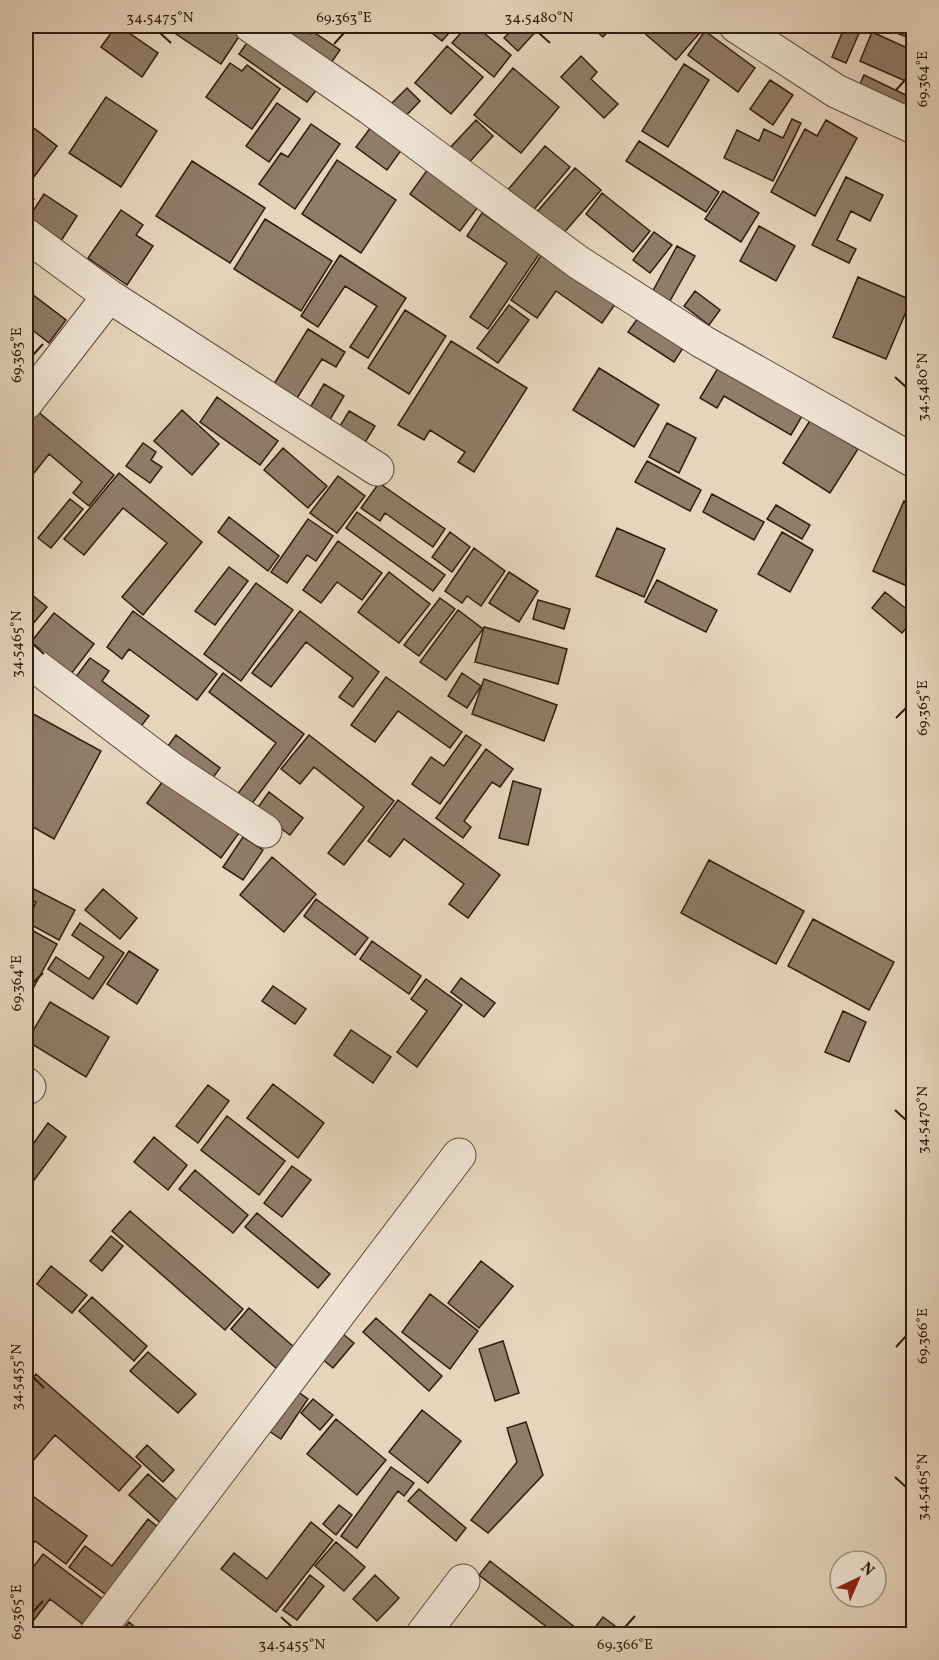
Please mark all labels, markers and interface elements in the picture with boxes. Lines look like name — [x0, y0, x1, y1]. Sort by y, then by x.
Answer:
text: 34.5475°N — [126, 8, 194, 29]
text: 69.363°E — [316, 8, 372, 29]
text: 34.5480°N — [505, 8, 573, 29]
text: 69.364°E — [913, 51, 934, 107]
text: 69.363°E — [7, 327, 28, 383]
text: 34.5480°N — [913, 353, 934, 421]
text: 34.5465°N — [7, 610, 28, 678]
text: 69.365°E — [913, 680, 934, 736]
text: 69.364°E — [7, 955, 28, 1011]
text: 34.5470°N — [913, 1086, 934, 1154]
text: 69.366°E — [913, 1308, 934, 1364]
text: 34.5455°N — [7, 1344, 28, 1410]
text: 34.5465°N — [913, 1453, 934, 1521]
north arrow — [828, 1549, 888, 1609]
text: N — [855, 1558, 879, 1582]
text: 69.365°E — [7, 1584, 28, 1640]
text: 34.5455°N — [259, 1635, 325, 1656]
text: 69.366°E — [597, 1635, 653, 1656]

